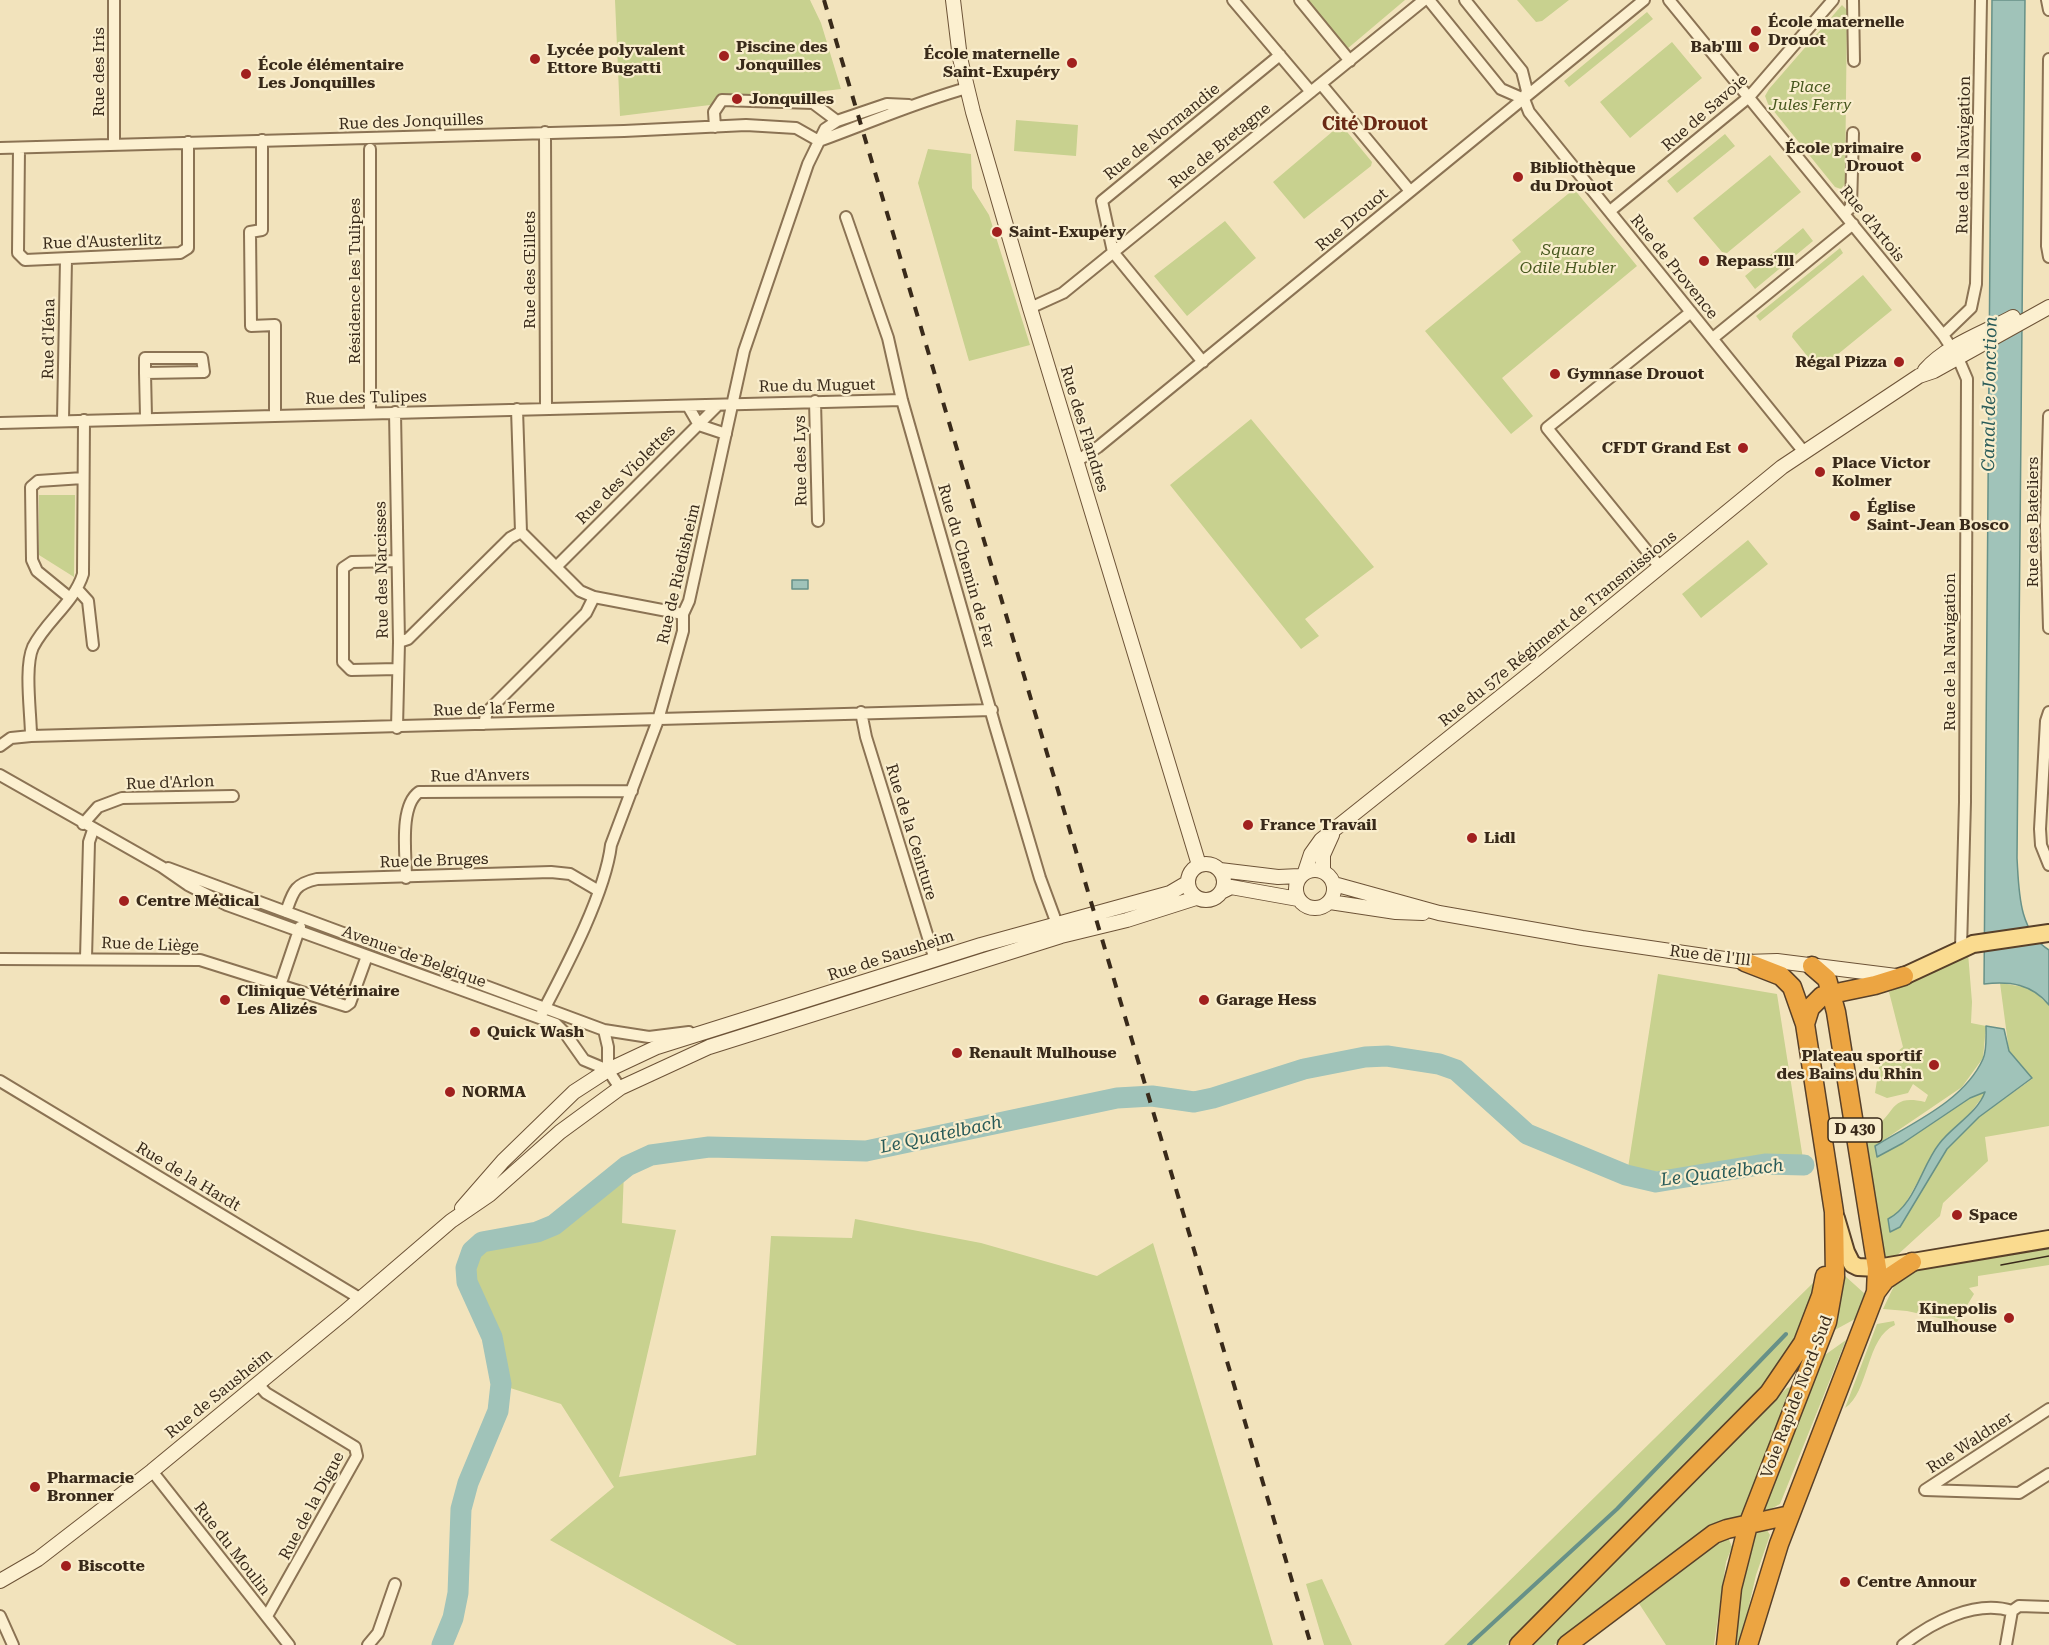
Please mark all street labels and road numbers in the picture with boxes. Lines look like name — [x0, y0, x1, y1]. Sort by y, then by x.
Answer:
street label: Rue des Iris — [89, 27, 109, 117]
street label: Rue de Savoie — [1658, 70, 1752, 156]
street label: Rue de la Navigation — [1953, 76, 1975, 234]
street label: Rue de Normandie — [1100, 79, 1224, 185]
street label: Rue de Bretagne — [1165, 99, 1275, 193]
street label: Rue des Jonquilles — [338, 110, 484, 134]
street label: Rue d'Artois — [1836, 182, 1908, 266]
street label: Rue Drouot — [1312, 184, 1392, 256]
street label: Résidence les Tulipes — [345, 198, 365, 364]
street label: Rue des Œillets — [520, 211, 540, 329]
street label: Rue de Provence — [1626, 211, 1722, 323]
street label: Rue d'Austerlitz — [42, 230, 162, 254]
street label: Rue d'Iéna — [39, 298, 59, 380]
street label: Rue des Flandres — [1056, 364, 1112, 494]
street label: Rue du Muguet — [758, 375, 876, 397]
street label: Rue des Tulipes — [305, 387, 427, 409]
street label: Rue des Lys — [791, 415, 811, 507]
street label: Rue des Violettes — [572, 421, 680, 529]
street label: Rue des Bateliers — [2023, 457, 2043, 587]
street label: Rue du Chemin de Fer — [933, 482, 999, 650]
street label: Rue des Narcisses — [371, 501, 393, 639]
street label: Rue de Riedisheim — [653, 502, 705, 646]
street label: Rue du 57e Régiment de Transmissions — [1435, 527, 1681, 731]
street label: Rue de la Navigation — [1940, 573, 1960, 731]
street label: Rue de la Ferme — [433, 697, 555, 721]
street label: Rue de la Ceinture — [881, 762, 941, 902]
street label: Rue d'Anvers — [430, 766, 530, 786]
street label: Rue d'Arlon — [125, 772, 215, 794]
street label: Rue de Bruges — [379, 850, 489, 872]
street label: Avenue de Belgique — [339, 922, 489, 992]
street label: Rue de Sausheim — [825, 927, 957, 985]
street label: Rue de Liège — [101, 934, 199, 956]
street label: Rue de l'Ill — [1668, 942, 1752, 970]
road number: D 430 — [1828, 1118, 1882, 1142]
street label: Rue de la Hardt — [132, 1138, 244, 1216]
street label: Voie Rapide Nord-Sud — [1757, 1313, 1837, 1481]
street label: Rue de Sausheim — [162, 1345, 276, 1443]
street label: Rue Waldner — [1923, 1408, 2017, 1478]
street label: Rue de la Digue — [275, 1449, 349, 1563]
street label: Rue du Moulin — [190, 1499, 274, 1599]

